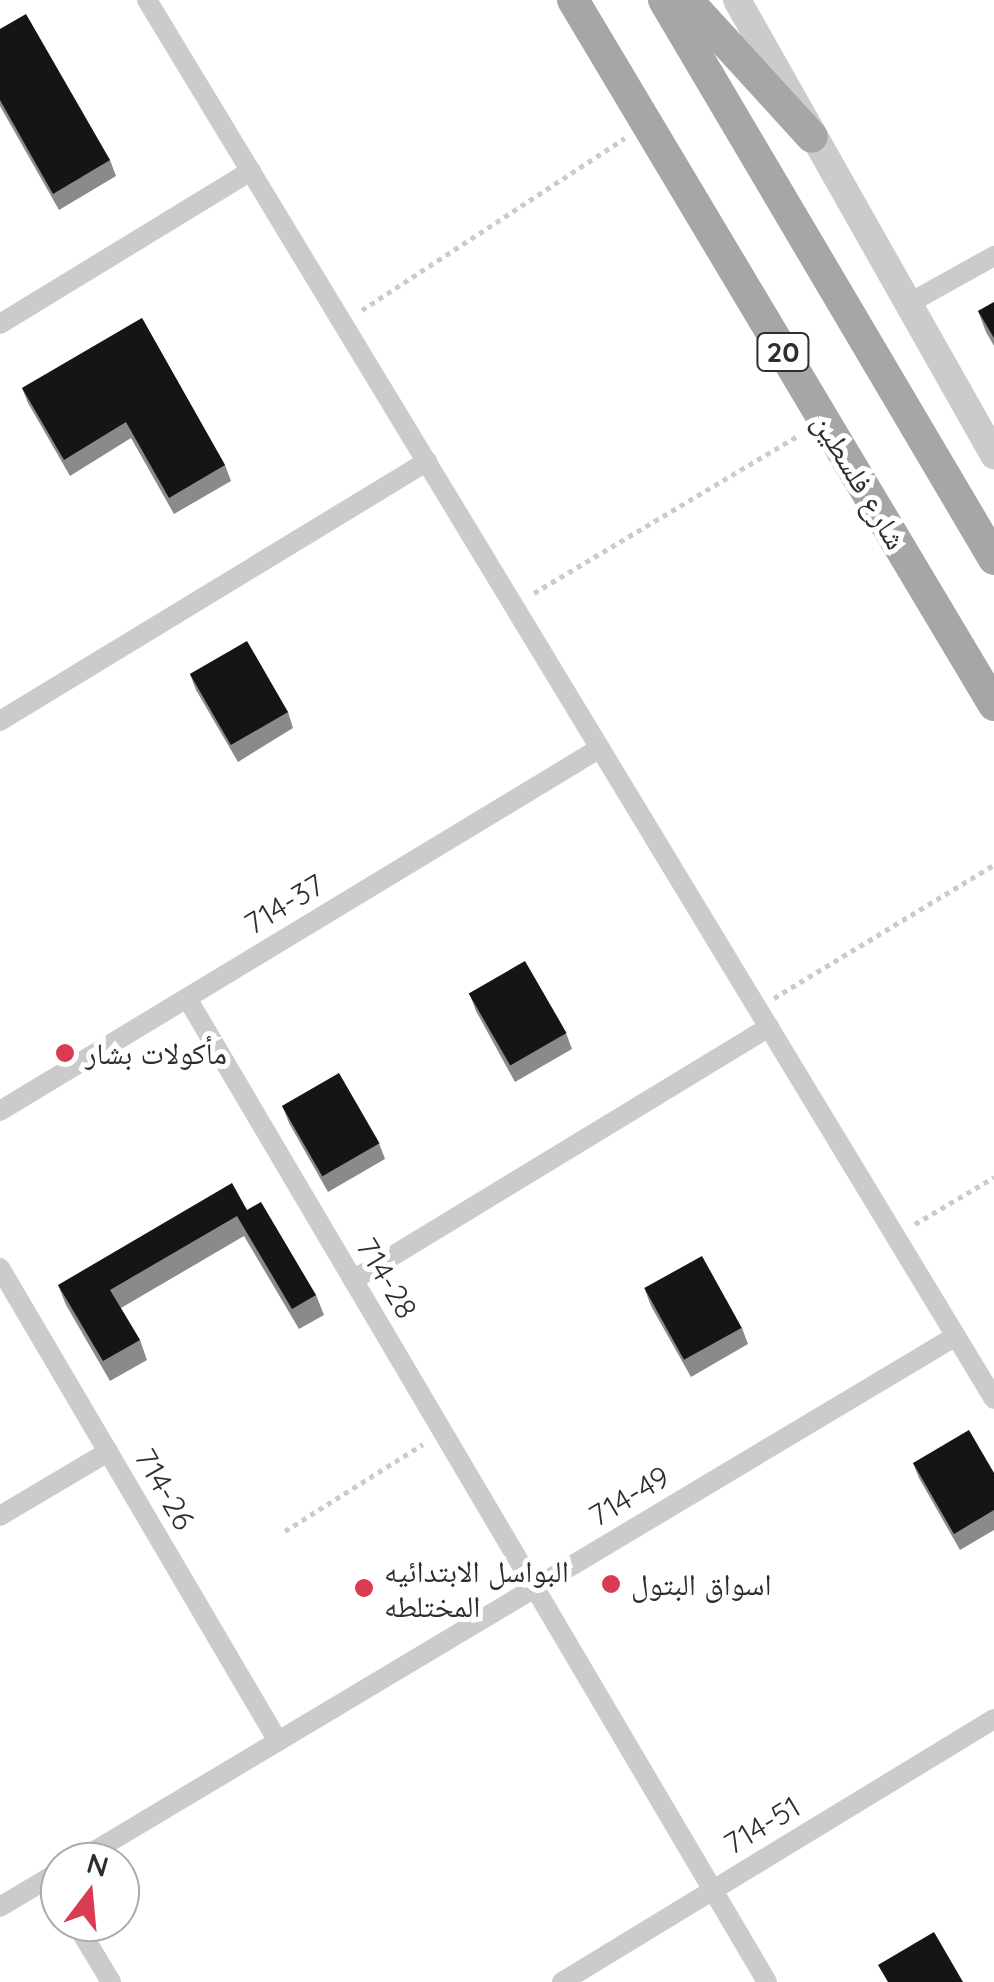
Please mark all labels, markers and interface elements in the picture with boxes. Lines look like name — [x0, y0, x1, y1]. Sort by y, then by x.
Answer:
road number: 20 — [756, 329, 810, 375]
street label: شارع فلسطين — [805, 406, 915, 556]
street label: 714-37 — [238, 866, 330, 942]
place label: مأكولات بشار — [85, 1035, 227, 1071]
marker: مأكولات بشار — [54, 1042, 76, 1064]
street label: 714-28 — [349, 1231, 425, 1325]
street label: 714-26 — [127, 1442, 203, 1536]
street label: 714-49 — [582, 1458, 676, 1534]
place label: البواسل الابتدائيه المختلطه — [384, 1553, 569, 1624]
place label: اسواق البتول — [631, 1566, 772, 1602]
marker: اسواق البتول — [600, 1573, 622, 1595]
marker: البواسل الابتدائيه المختلطه — [353, 1577, 375, 1599]
street label: 714-51 — [717, 1788, 807, 1862]
north arrow — [40, 1842, 140, 1942]
text: N — [83, 1845, 113, 1884]

